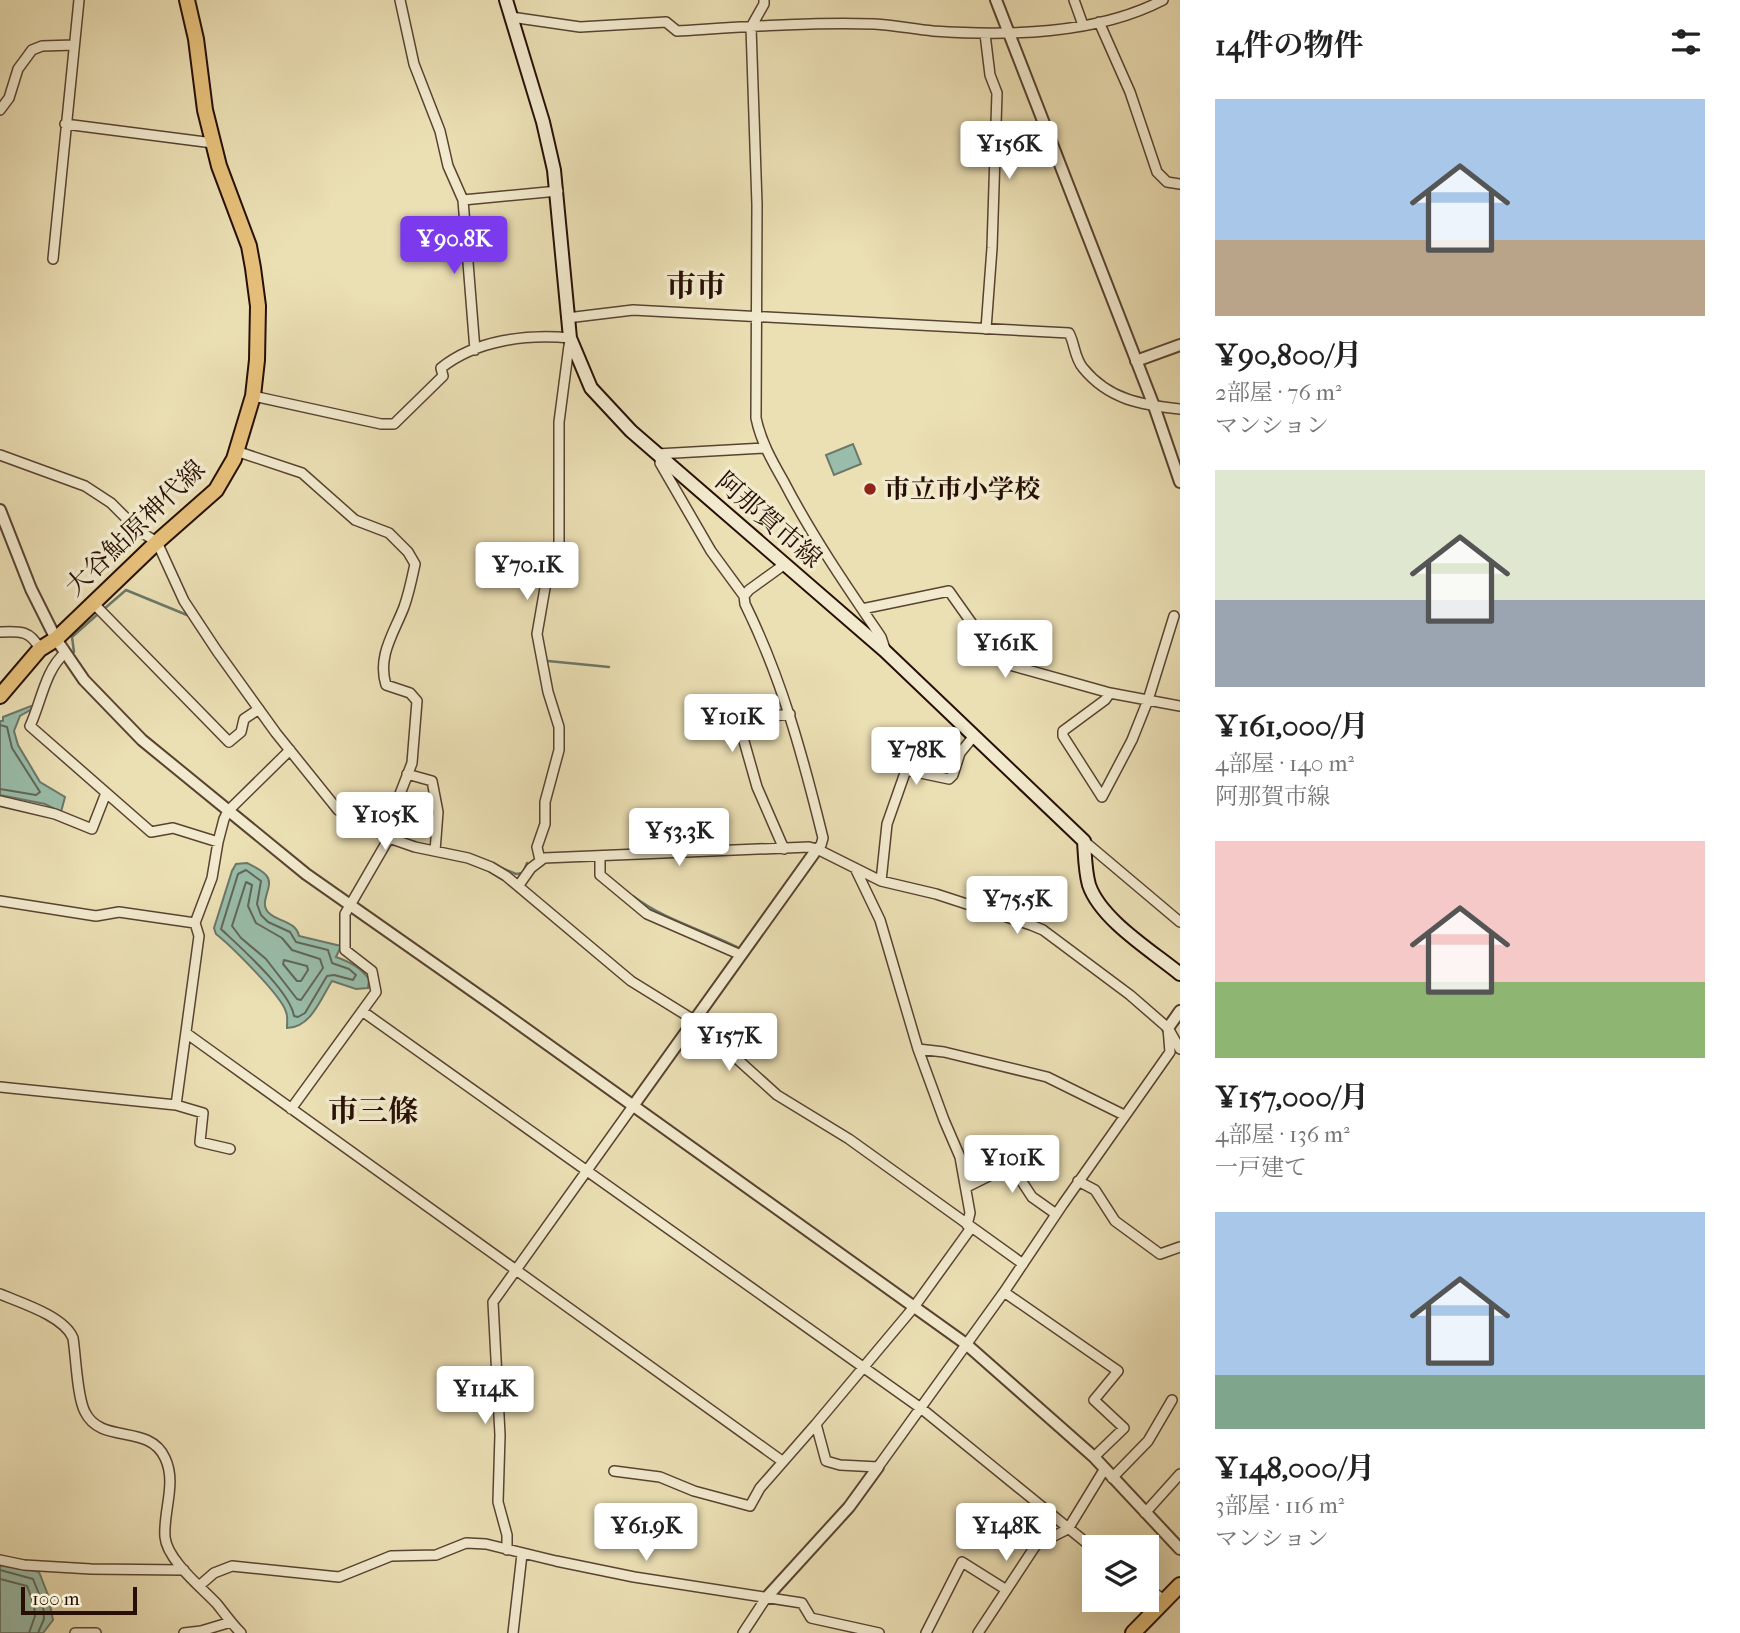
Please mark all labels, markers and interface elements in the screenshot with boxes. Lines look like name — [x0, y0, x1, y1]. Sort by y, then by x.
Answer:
icon: filters — [1667, 23, 1705, 61]
text: 14件の物件 — [1215, 28, 1363, 63]
pin: ¥156K — [960, 122, 1058, 181]
text: ¥156K — [976, 130, 1042, 157]
icon: home — [1397, 145, 1523, 271]
pin: ¥90.8K — [397, 216, 511, 276]
text: ¥90.8K — [416, 225, 492, 252]
district label: 市市 — [666, 269, 726, 304]
text: ¥90,800/月 — [1215, 338, 1362, 373]
text: 2部屋 · 76 m² — [1215, 379, 1341, 406]
text: マンション — [1215, 412, 1329, 439]
street label: 大谷鮎原神代線 — [59, 454, 211, 602]
street label: 阿那賀市線 — [710, 466, 828, 574]
place label: 市立市小学校 — [884, 474, 1040, 505]
marker: 市立市小学校 — [862, 481, 878, 497]
icon: home — [1397, 516, 1523, 642]
pin: ¥70.1K — [470, 542, 584, 602]
text: ¥70.1K — [492, 551, 562, 578]
pin: ¥161K — [956, 620, 1054, 680]
text: ¥161K — [973, 629, 1037, 656]
pin: ¥101K — [683, 694, 781, 754]
text: ¥101K — [700, 703, 764, 730]
text: ¥161,000/月 — [1215, 709, 1369, 744]
pin: ¥78K — [875, 728, 957, 787]
text: ¥78K — [887, 736, 945, 763]
text: 4部屋 · 140 m² — [1215, 750, 1354, 777]
text: 阿那賀市線 — [1215, 783, 1330, 810]
pin: ¥105K — [336, 792, 434, 852]
text: ¥105K — [352, 801, 418, 828]
pin: ¥53.3K — [622, 808, 736, 868]
text: ¥53.3K — [645, 817, 713, 844]
pin: ¥75.5K — [960, 876, 1074, 936]
text: ¥75.5K — [982, 885, 1052, 912]
icon: home — [1397, 887, 1523, 1013]
pin: ¥157K — [680, 1014, 778, 1073]
text: ¥157K — [697, 1022, 761, 1049]
text: ¥157,000/月 — [1215, 1080, 1369, 1115]
district label: 市三條 — [328, 1094, 418, 1129]
text: 4部屋 · 136 m² — [1215, 1121, 1350, 1148]
pin: ¥101K — [963, 1136, 1061, 1195]
text: ¥101K — [980, 1144, 1044, 1171]
text: 一戸建て — [1215, 1154, 1307, 1181]
icon: home — [1397, 1258, 1523, 1384]
pin: ¥114K — [436, 1366, 534, 1426]
text: ¥114K — [453, 1375, 517, 1402]
text: ¥148,000/月 — [1215, 1451, 1375, 1486]
text: 3部屋 · 116 m² — [1215, 1492, 1344, 1519]
pin: ¥61.9K — [589, 1504, 703, 1563]
pin: ¥148K — [957, 1504, 1055, 1563]
text: ¥61.9K — [610, 1512, 682, 1539]
text: ¥148K — [972, 1512, 1040, 1539]
text: マンション — [1215, 1525, 1329, 1552]
map controls — [1082, 1535, 1159, 1612]
button: layers — [1082, 1535, 1159, 1612]
scale bar — [21, 1584, 136, 1616]
text: 100 m — [32, 1588, 80, 1610]

